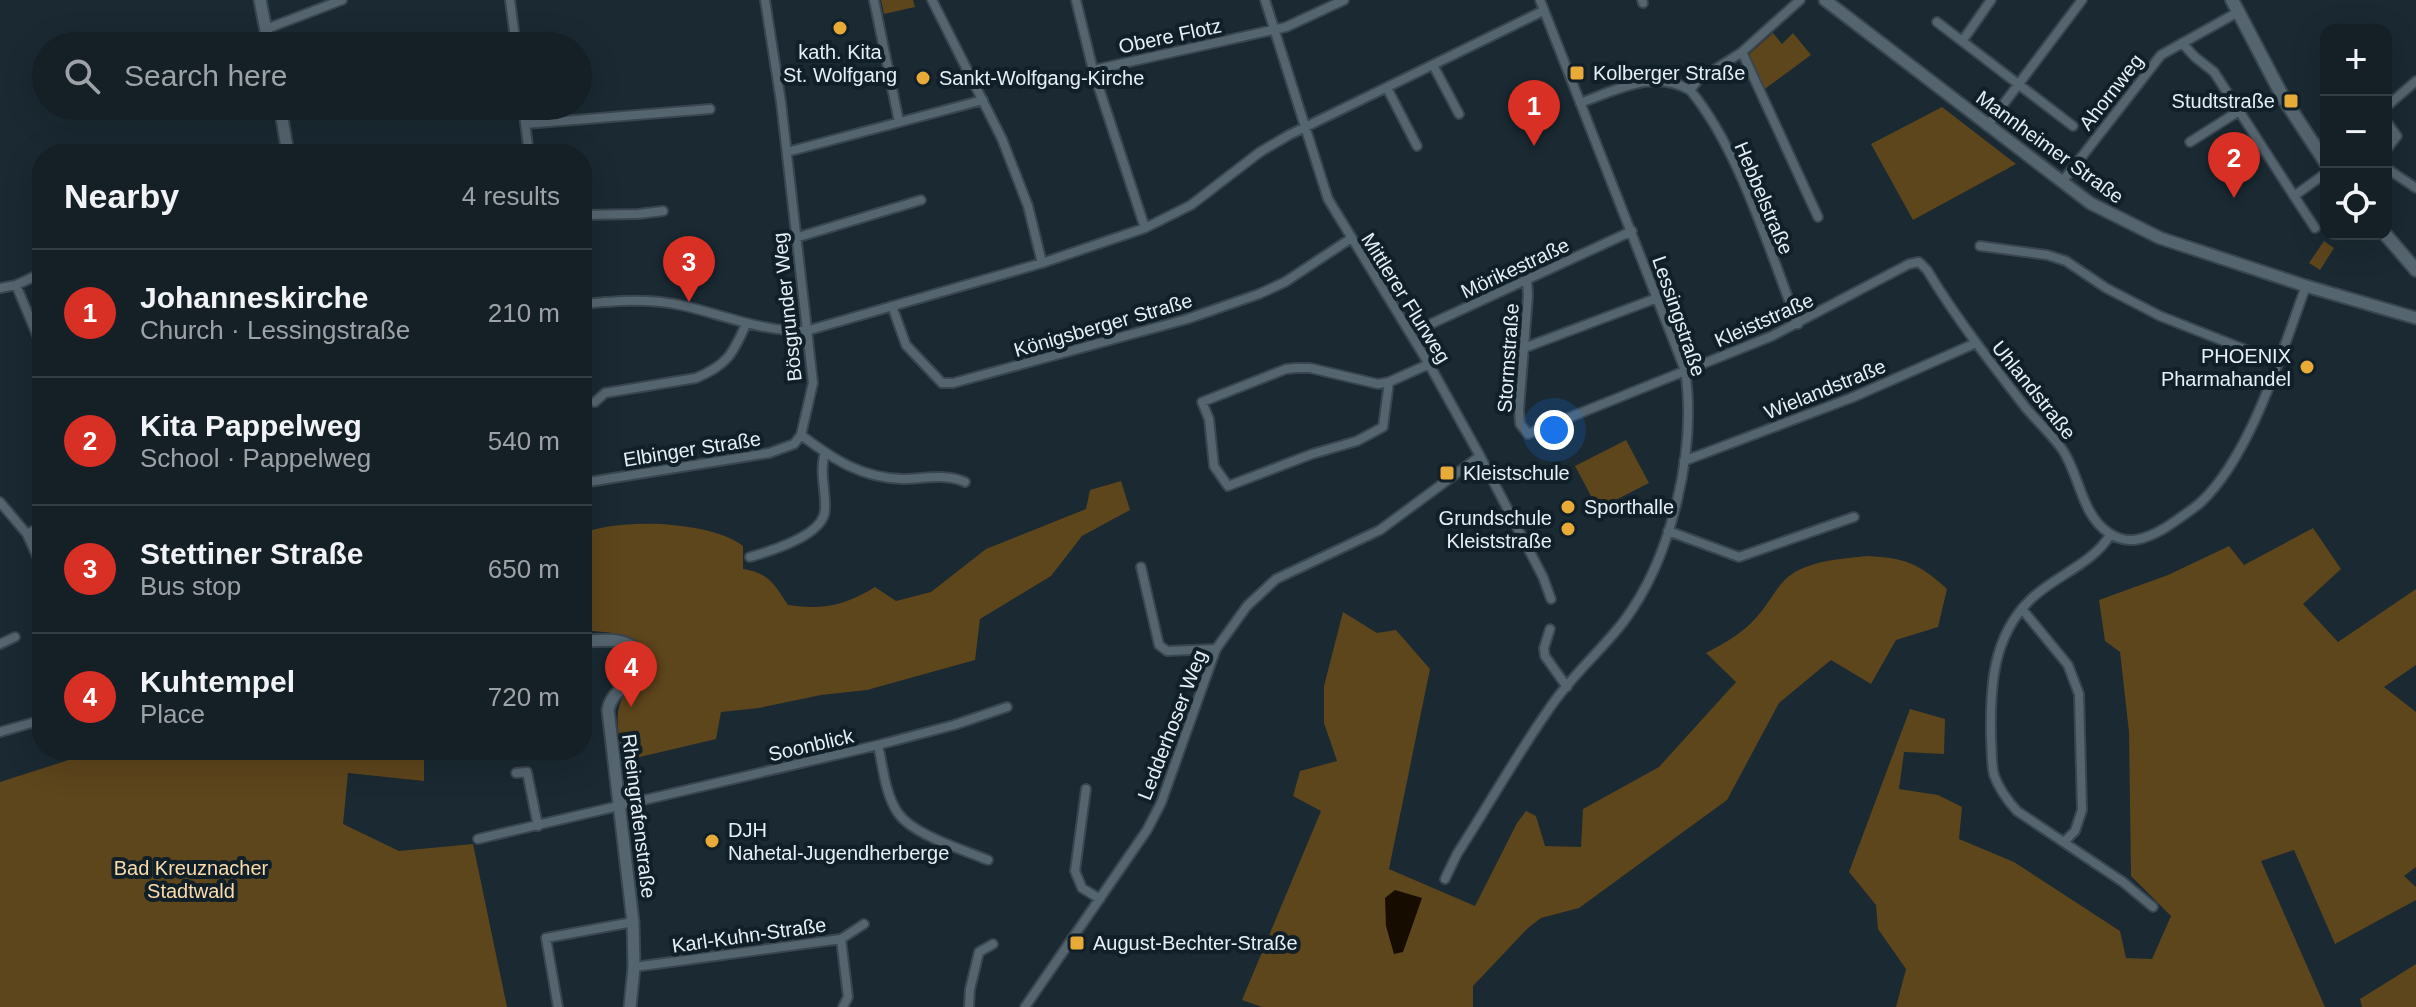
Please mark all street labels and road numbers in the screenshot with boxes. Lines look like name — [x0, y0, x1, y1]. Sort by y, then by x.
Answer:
street label: Obere Flotz — [1117, 14, 1223, 58]
street label: Ahornweg — [2075, 50, 2147, 134]
street label: Mannheimer Straße — [1972, 86, 2128, 208]
street label: Hebbelstraße — [1730, 138, 1798, 258]
street label: Mittlerer Flurweg — [1357, 229, 1455, 367]
street label: Bösgrunder Weg — [768, 231, 806, 383]
street label: Mörikestraße — [1457, 233, 1573, 303]
street label: Lessingstraße — [1648, 253, 1710, 379]
street label: Kleiststraße — [1711, 288, 1817, 352]
street label: Königsberger Straße — [1011, 289, 1195, 361]
street label: Stormstraße — [1493, 302, 1523, 414]
street label: Uhlandstraße — [1988, 336, 2080, 444]
street label: Wielandstraße — [1761, 355, 1889, 423]
street label: Elbinger Straße — [622, 427, 762, 471]
street label: Ledderhoser Weg — [1133, 647, 1211, 803]
street label: Soonblick — [766, 724, 857, 765]
street label: Rheingrafenstraße — [618, 732, 660, 900]
street label: Karl-Kuhn-Straße — [670, 913, 828, 957]

